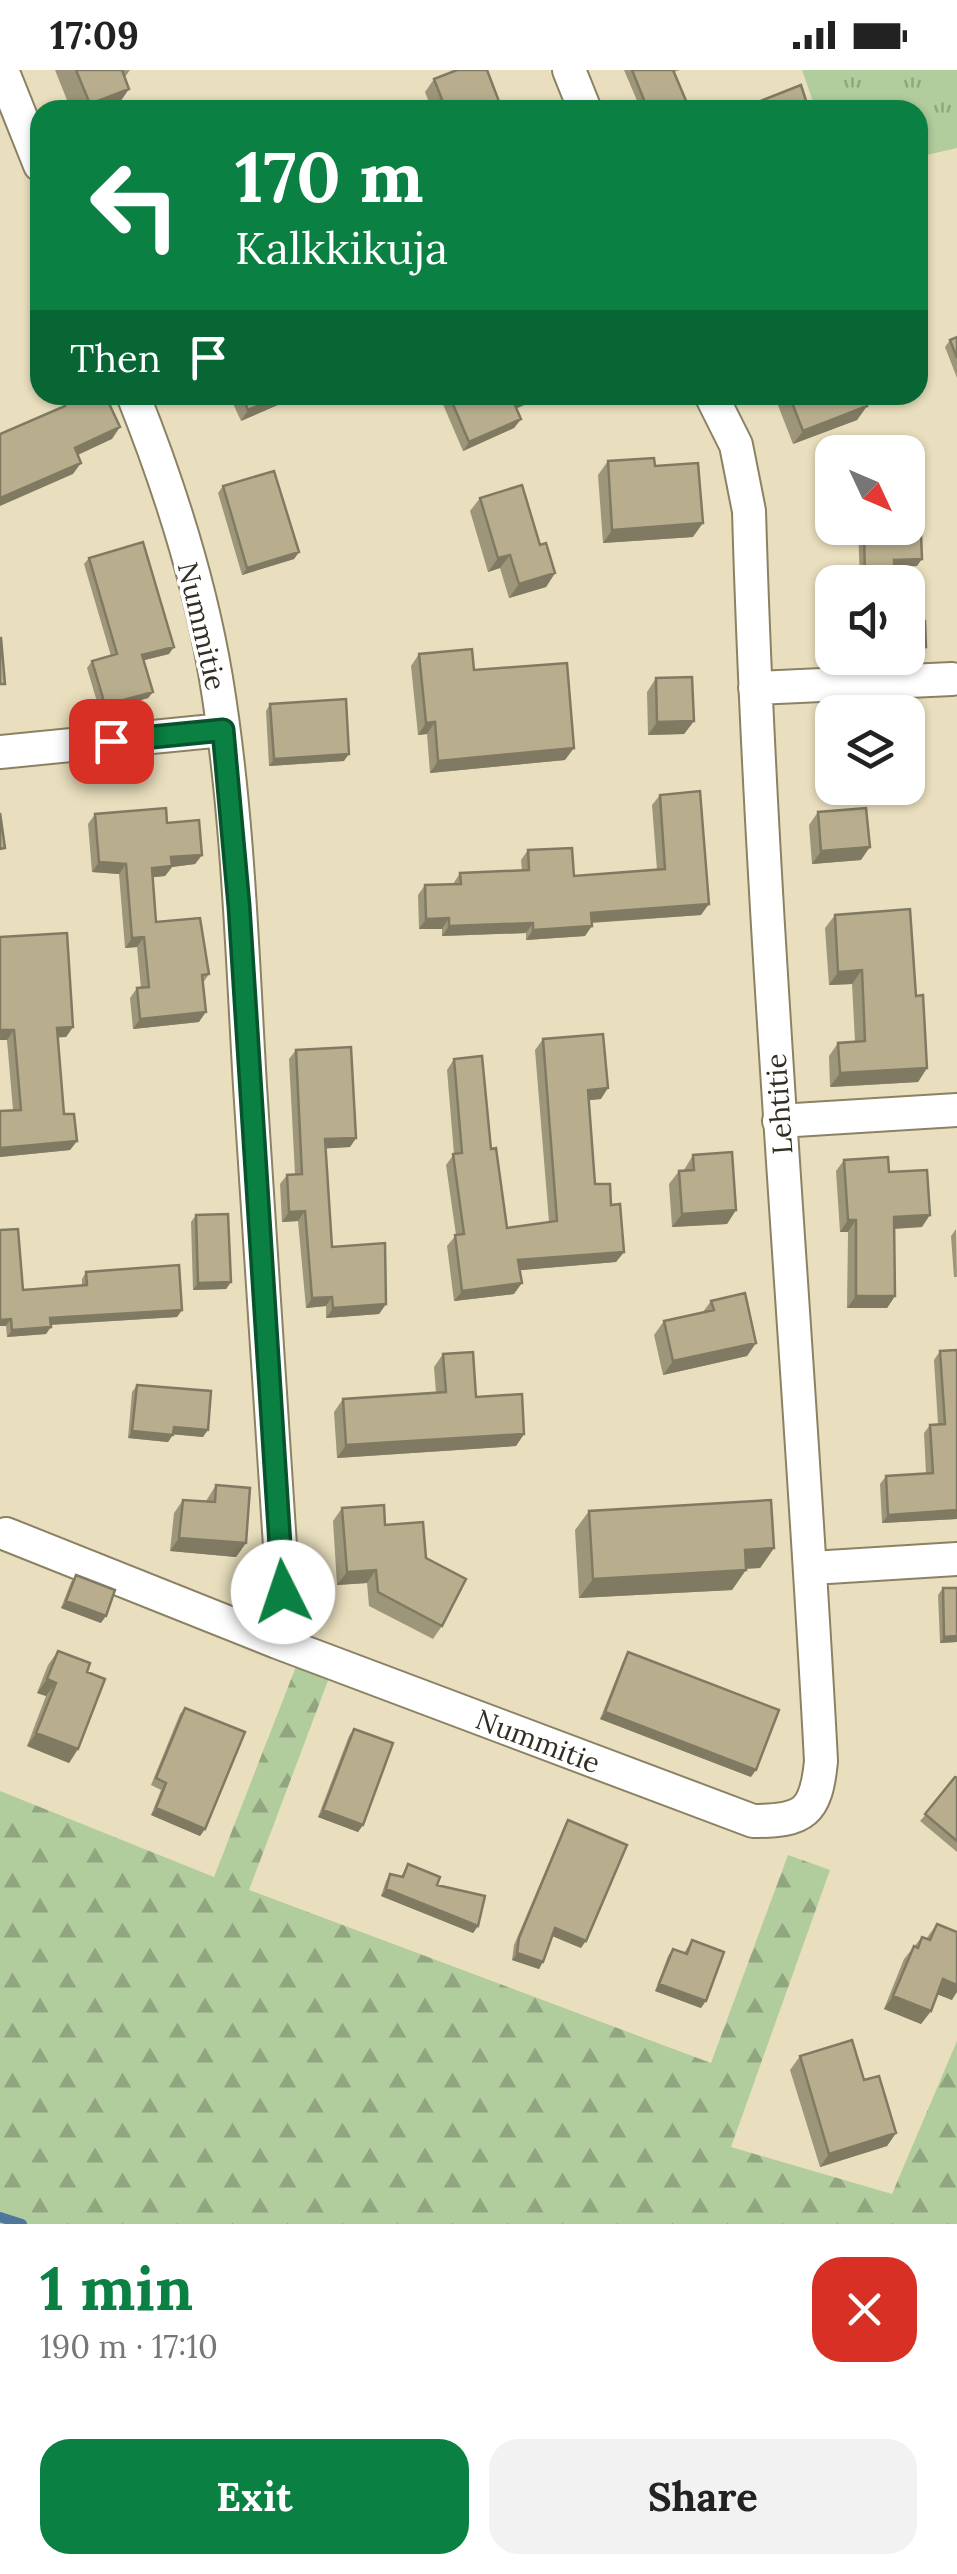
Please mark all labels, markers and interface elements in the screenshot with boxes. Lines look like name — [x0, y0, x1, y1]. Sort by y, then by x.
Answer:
text: 17:09 — [50, 11, 139, 59]
text: 170 m — [235, 132, 424, 221]
icon: left — [70, 140, 200, 270]
text: Kalkkikuja — [235, 219, 448, 276]
icon: arrive — [181, 330, 236, 385]
text: Then — [70, 334, 161, 382]
north arrow — [815, 435, 925, 545]
map controls — [815, 435, 925, 805]
street label: Nummitie — [170, 558, 234, 694]
button: sound — [815, 565, 925, 675]
button: layers — [815, 695, 925, 805]
pin — [69, 699, 154, 784]
icon: arrive — [84, 714, 139, 769]
street label: Lehtitie — [758, 1052, 800, 1156]
position arrow — [231, 1540, 335, 1644]
street label: Nummitie — [471, 1701, 605, 1781]
text: 1 min — [40, 2250, 193, 2326]
button: close — [812, 2257, 917, 2362]
text: 190 m · 17:10 — [40, 2326, 218, 2367]
button: Exit — [40, 2439, 469, 2554]
button: Share — [489, 2439, 917, 2554]

